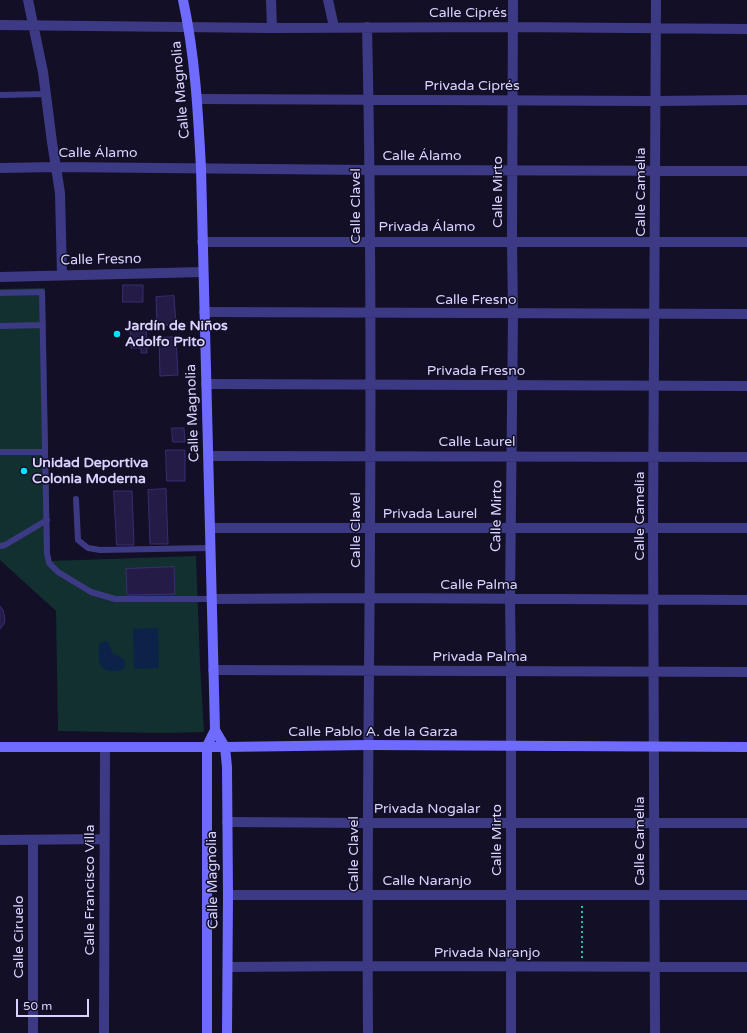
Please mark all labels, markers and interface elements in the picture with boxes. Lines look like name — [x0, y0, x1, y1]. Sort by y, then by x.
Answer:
street label: Calle Ciprés — [429, 5, 507, 21]
street label: Calle Magnolia — [168, 40, 194, 140]
street label: Privada Ciprés — [424, 78, 520, 94]
street label: Calle Álamo — [58, 145, 138, 161]
street label: Calle Camelia — [633, 147, 649, 237]
street label: Calle Álamo — [382, 148, 462, 164]
street label: Calle Mirto — [490, 156, 506, 228]
street label: Calle Clavel — [348, 168, 364, 244]
street label: Privada Álamo — [379, 219, 475, 235]
street label: Calle Fresno — [60, 251, 142, 269]
street label: Calle Fresno — [435, 292, 517, 308]
place label: Jardín de Niños Adolfo Prito — [125, 318, 228, 350]
marker: Jardín de Niños Adolfo Prito — [112, 329, 122, 339]
street label: Privada Fresno — [427, 363, 525, 379]
street label: Calle Magnolia — [183, 364, 203, 462]
street label: Calle Laurel — [438, 434, 516, 450]
place label: Unidad Deportiva Colonia Moderna — [32, 455, 148, 488]
marker: Unidad Deportiva Colonia Moderna — [19, 466, 29, 476]
street label: Calle Camelia — [632, 471, 648, 561]
street label: Calle Mirto — [488, 480, 506, 552]
street label: Calle Clavel — [348, 492, 364, 568]
street label: Privada Laurel — [383, 506, 477, 522]
street label: Calle Palma — [440, 577, 518, 593]
street label: Privada Palma — [433, 649, 527, 665]
street label: Calle Pablo A. de la Garza — [288, 724, 458, 740]
street label: Calle Camelia — [632, 796, 648, 886]
street label: Privada Nogalar — [374, 801, 480, 817]
street label: Calle Mirto — [489, 804, 505, 876]
street label: Calle Clavel — [346, 816, 362, 892]
street label: Calle Francisco Villa — [82, 824, 98, 956]
street label: Calle Magnolia — [204, 831, 222, 929]
street label: Calle Naranjo — [382, 873, 472, 889]
street label: Calle Ciruelo — [11, 895, 27, 979]
street label: Privada Naranjo — [434, 945, 540, 961]
scale bar — [18, 991, 91, 1017]
text: 50 m — [23, 999, 52, 1013]

